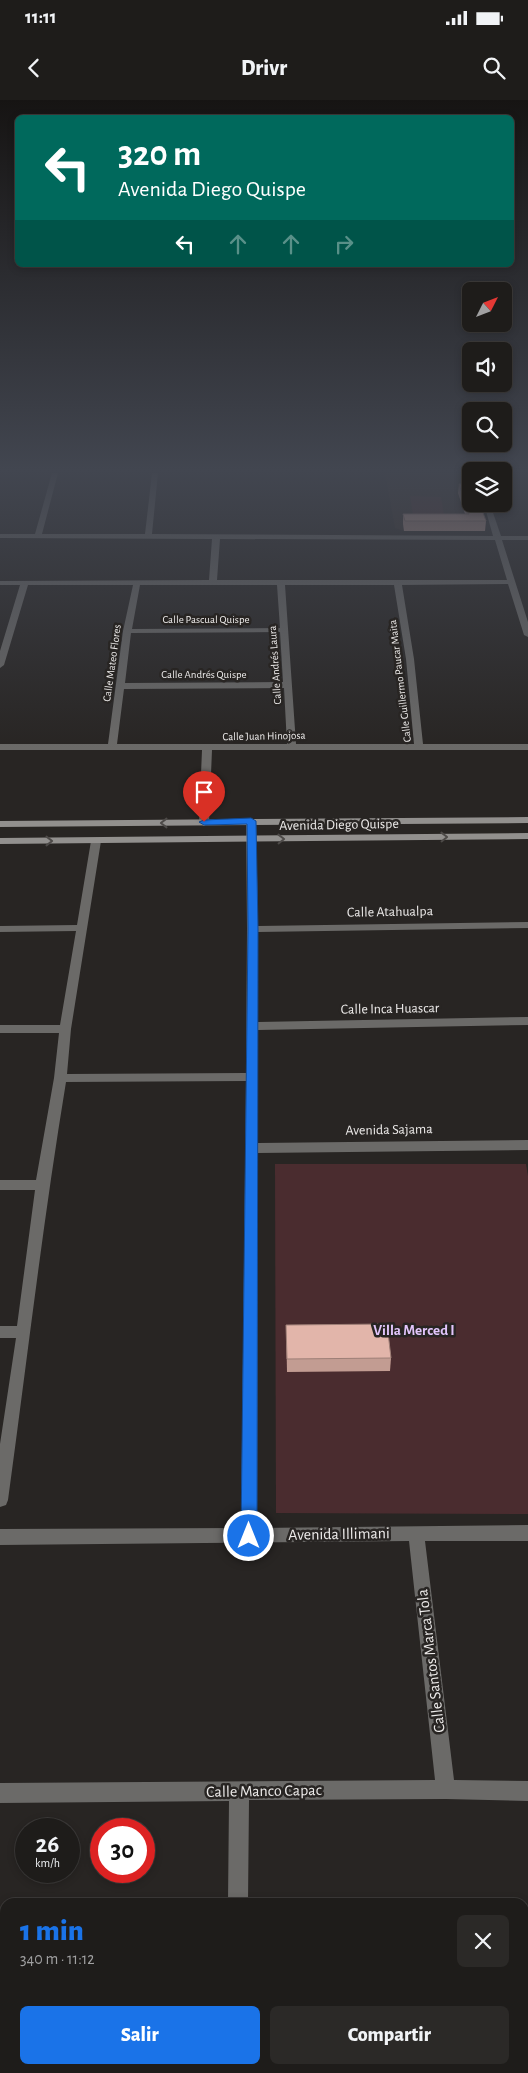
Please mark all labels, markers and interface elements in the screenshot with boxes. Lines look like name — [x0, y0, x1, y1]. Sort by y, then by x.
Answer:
text: 11:11 — [25, 8, 57, 27]
icon: back — [20, 54, 48, 82]
icon: search — [480, 54, 508, 82]
text: Drivr — [241, 57, 287, 79]
icon: left — [35, 135, 100, 200]
text: 320 m — [118, 137, 201, 172]
text: Avenida Diego Quispe — [118, 178, 306, 200]
icon: left — [171, 230, 199, 258]
icon: ahead — [224, 230, 252, 258]
icon: ahead — [277, 230, 305, 258]
icon: right — [330, 230, 358, 258]
north arrow — [462, 282, 512, 332]
map controls — [462, 282, 512, 512]
button: sound — [462, 342, 512, 392]
button: search — [462, 402, 512, 452]
button: layers — [462, 462, 512, 512]
street label: Calle Pascual Quispe — [162, 614, 250, 625]
street label: Calle Guillermo Paucar Maita — [387, 619, 413, 743]
street label: Calle Mateo Flores — [101, 624, 123, 702]
street label: Calle Andrés Laura — [267, 625, 283, 705]
street label: Calle Andrés Quispe — [161, 669, 247, 680]
street label: Calle Juan Hinojosa — [222, 730, 306, 742]
pin — [183, 771, 225, 822]
icon: arrive — [190, 778, 218, 806]
street label: Avenida Diego Quispe — [279, 817, 399, 833]
one-way arrow — [160, 818, 168, 828]
one-way arrow — [440, 832, 448, 842]
one-way arrow — [278, 834, 285, 844]
one-way arrow — [45, 836, 53, 846]
street label: Calle Atahualpa — [347, 904, 434, 920]
street label: Calle Inca Huascar — [341, 1001, 440, 1017]
street label: Avenida Sajama — [345, 1122, 433, 1138]
district label: Villa Merced I — [373, 1323, 455, 1338]
position arrow — [222, 1509, 274, 1561]
street label: Avenida Illimani — [288, 1525, 390, 1543]
street label: Calle Santos Marca Tola — [414, 1588, 448, 1734]
street label: Calle Manco Capac — [206, 1782, 322, 1800]
speed limit sign: 30 — [90, 1818, 155, 1883]
text: 26 — [36, 1832, 59, 1857]
text: km/h — [35, 1857, 60, 1869]
button: close — [457, 1915, 509, 1967]
text: 1 min — [20, 1916, 84, 1946]
text: 340 m · 11:12 — [20, 1951, 95, 1967]
button: Salir — [20, 2006, 260, 2064]
button: Compartir — [270, 2006, 509, 2064]

